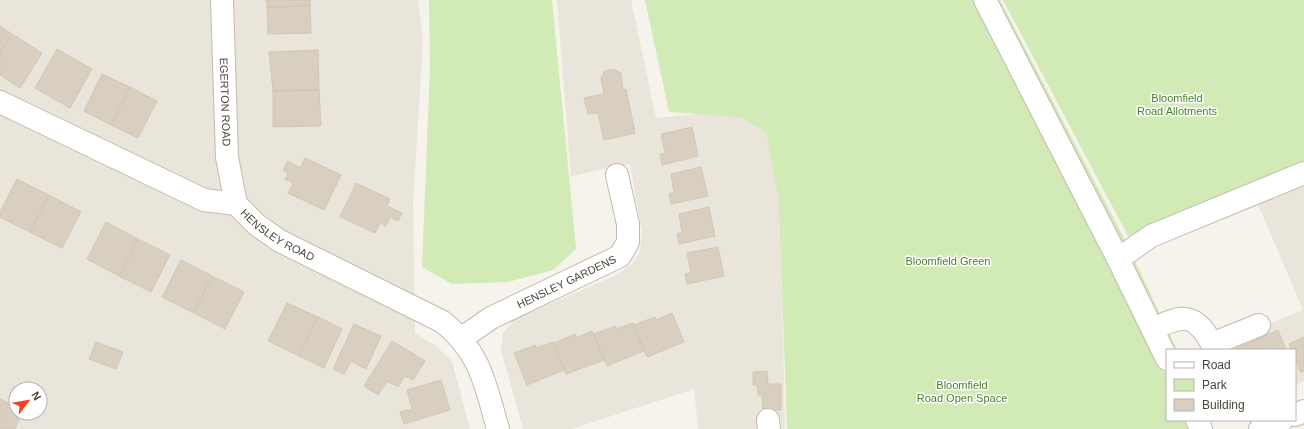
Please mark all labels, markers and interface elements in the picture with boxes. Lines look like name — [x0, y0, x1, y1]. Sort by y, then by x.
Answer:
street label: EGERTON ROAD — [218, 57, 233, 147]
park label: Bloomfield Road Allotments — [1137, 92, 1218, 117]
street label: HENSLEY ROAD — [238, 206, 317, 263]
street label: HENSLEY GARDENS — [515, 253, 618, 311]
park label: Bloomfield Green — [906, 255, 991, 267]
legend — [1166, 349, 1296, 421]
text: Road — [1202, 358, 1231, 372]
text: Park — [1202, 378, 1228, 392]
park label: Bloomfield Road Open Space — [917, 379, 1007, 404]
north arrow — [8, 381, 48, 421]
text: N — [29, 389, 44, 402]
text: Building — [1202, 398, 1245, 412]

